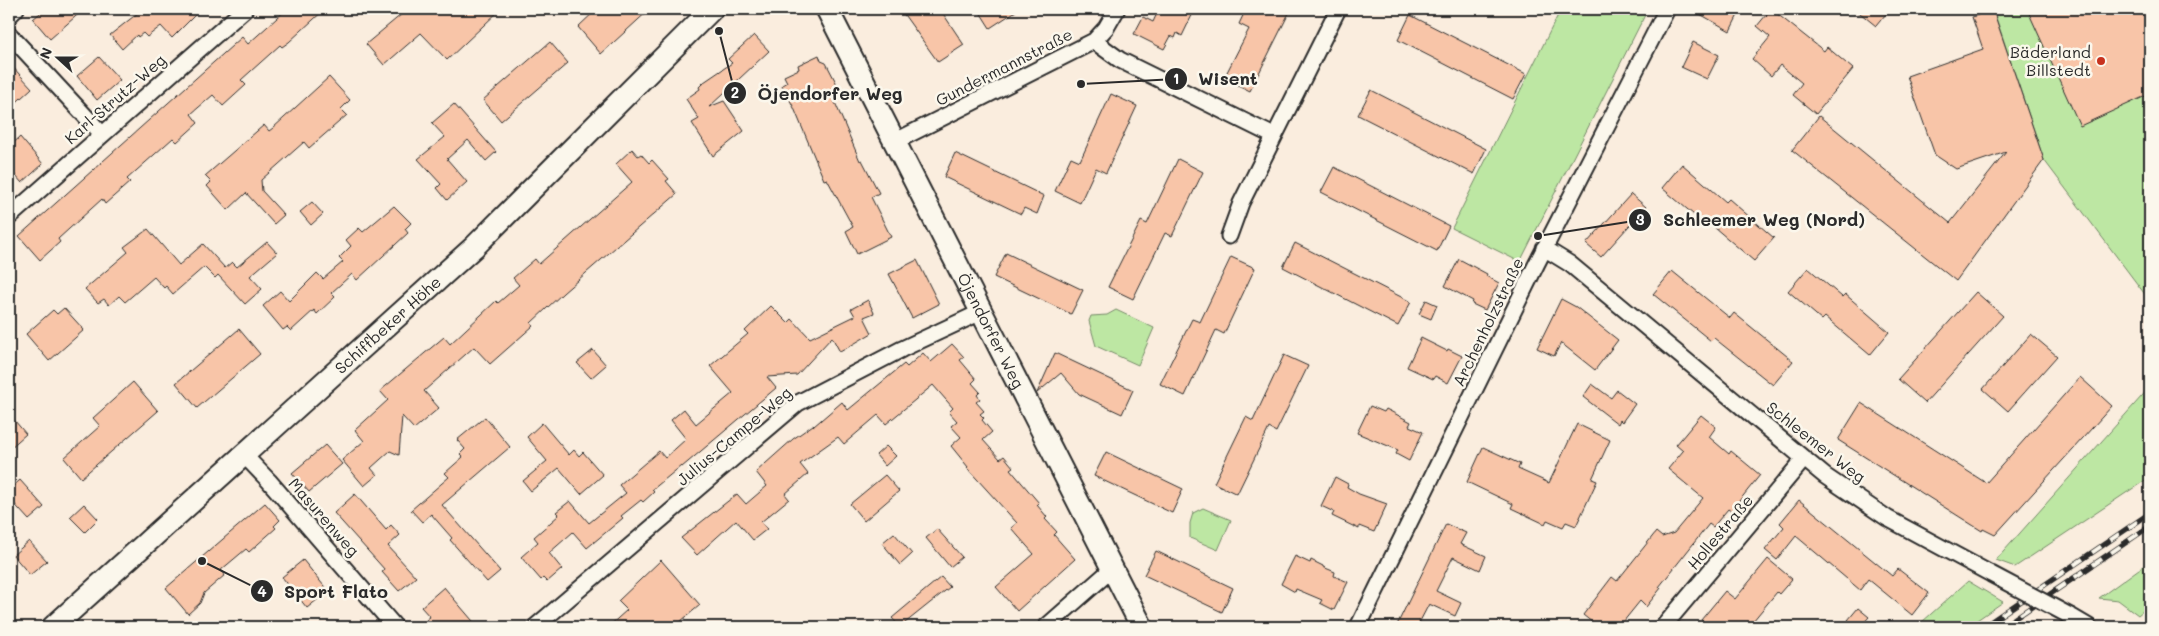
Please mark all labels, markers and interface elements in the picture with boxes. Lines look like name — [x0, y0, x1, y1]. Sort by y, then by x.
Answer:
street label: Gundermannstraße — [932, 23, 1076, 110]
north arrow — [32, 32, 82, 82]
place label: Bäderland Billstedt — [2010, 41, 2091, 80]
text: N — [35, 45, 56, 62]
street label: Karl-Strutz-Weg — [60, 49, 170, 148]
marker: Bäderland Billstedt — [2095, 55, 2107, 67]
callout: Wisent — [1163, 62, 1268, 95]
text: Wisent — [1198, 66, 1258, 90]
text: 1 — [1173, 68, 1179, 88]
callout: Öjendorfer Weg — [723, 77, 913, 110]
text: Öjendorfer Weg — [757, 81, 903, 105]
text: 2 — [731, 82, 739, 102]
callout: Schleemer Weg (Nord) — [1628, 203, 1874, 236]
text: Schleemer Weg (Nord) — [1663, 207, 1865, 231]
text: 3 — [1635, 209, 1645, 229]
street label: Archenholzstraße — [1447, 254, 1528, 390]
street label: Öjendorfer Weg — [953, 269, 1030, 392]
street label: Schiffbeker Höhe — [330, 271, 445, 378]
street label: Julius-Campe-Weg — [672, 381, 795, 490]
street label: Schleemer Weg — [1762, 396, 1870, 487]
street label: Masurenweg — [284, 473, 364, 560]
street label: Hollestraße — [1682, 490, 1757, 574]
callout: Sport Flato — [249, 575, 398, 608]
text: Sport Flato — [284, 579, 388, 603]
text: 4 — [257, 581, 267, 601]

